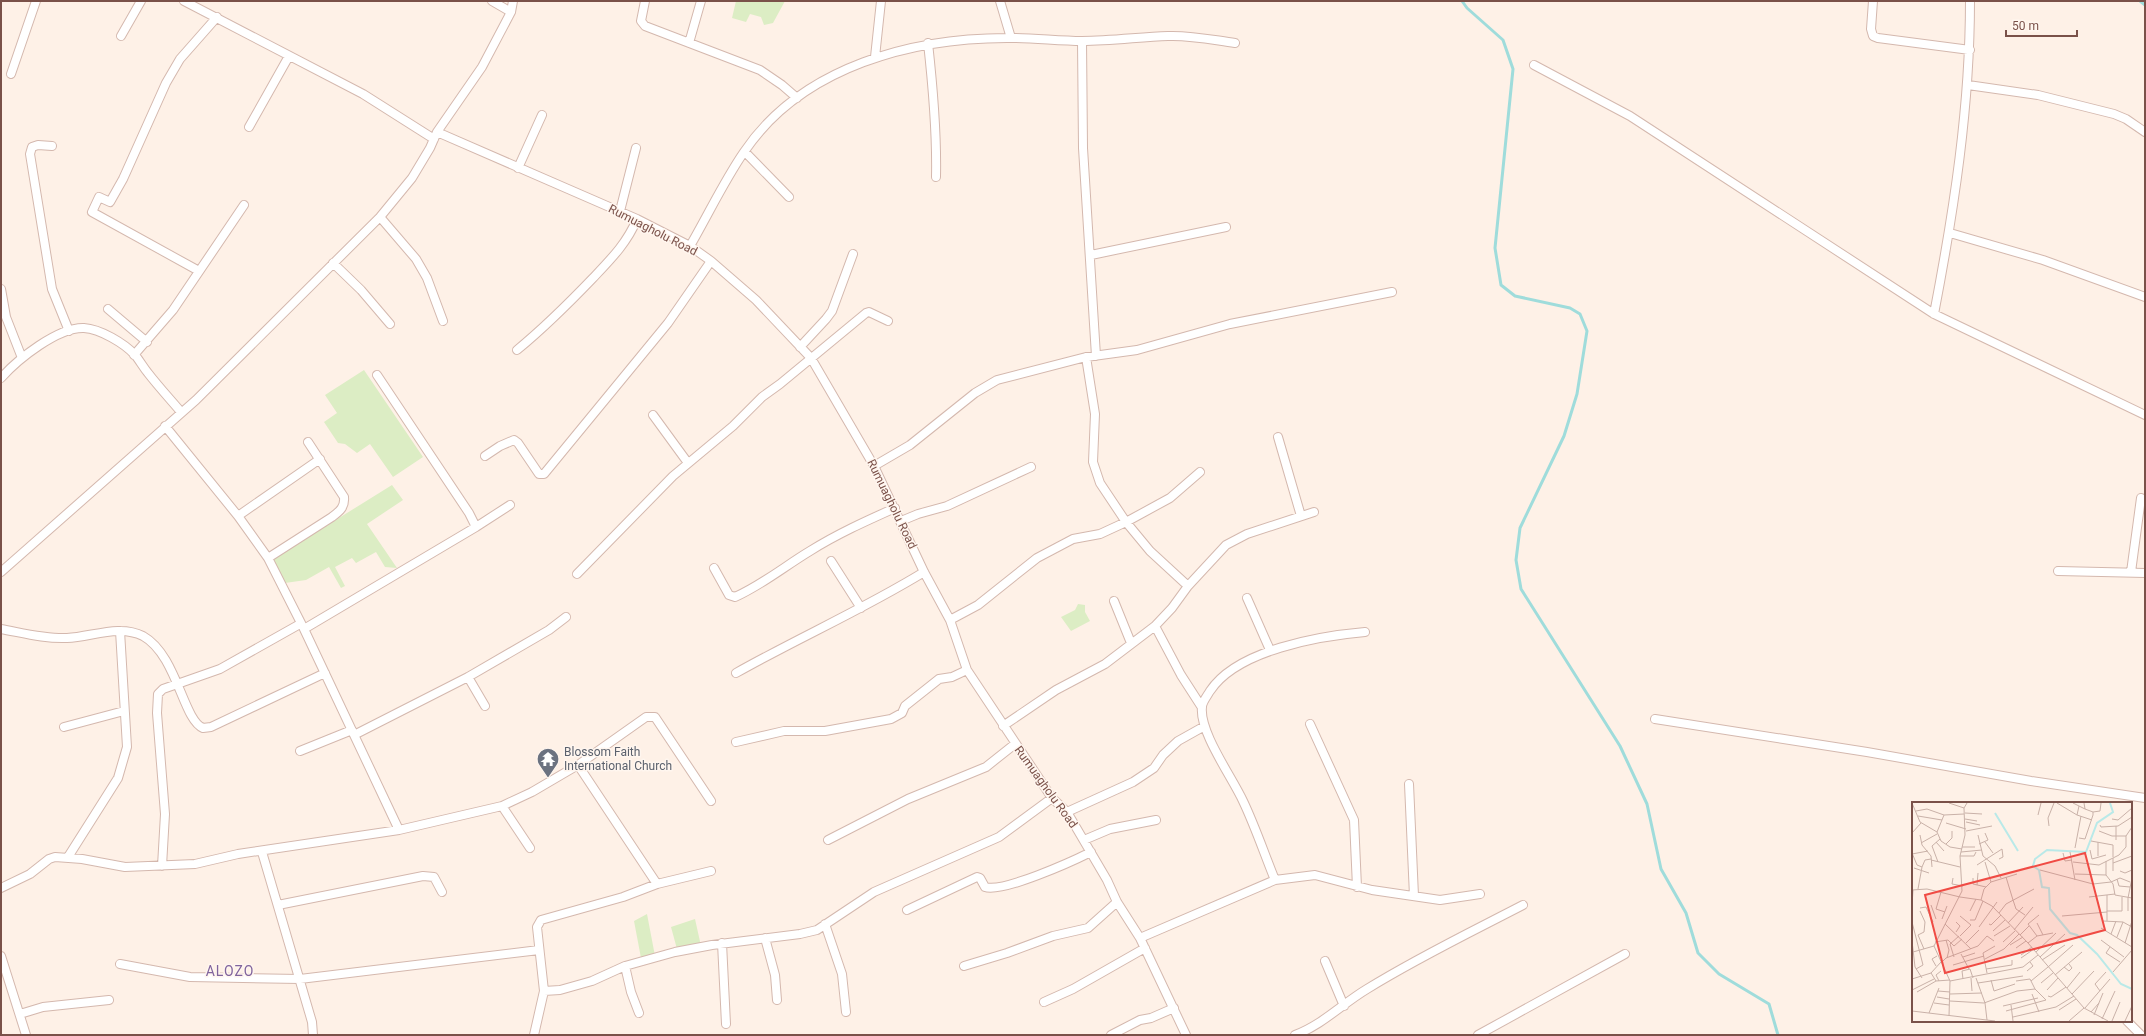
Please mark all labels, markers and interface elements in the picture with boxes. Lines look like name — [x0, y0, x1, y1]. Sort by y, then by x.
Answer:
scale bar — [2006, 12, 2077, 38]
text: 50 m — [2012, 19, 2039, 33]
street label: Rumuagholu Road — [606, 202, 700, 258]
street label: Rumuagholu Road — [864, 457, 920, 551]
street label: Rumuagholu Road — [1012, 743, 1080, 831]
place label: Blossom Faith International Church — [564, 745, 672, 773]
temple icon: Blossom Faith International Church — [535, 746, 561, 779]
inset map — [1912, 802, 2132, 1022]
district label: ALOZO — [206, 963, 254, 979]

